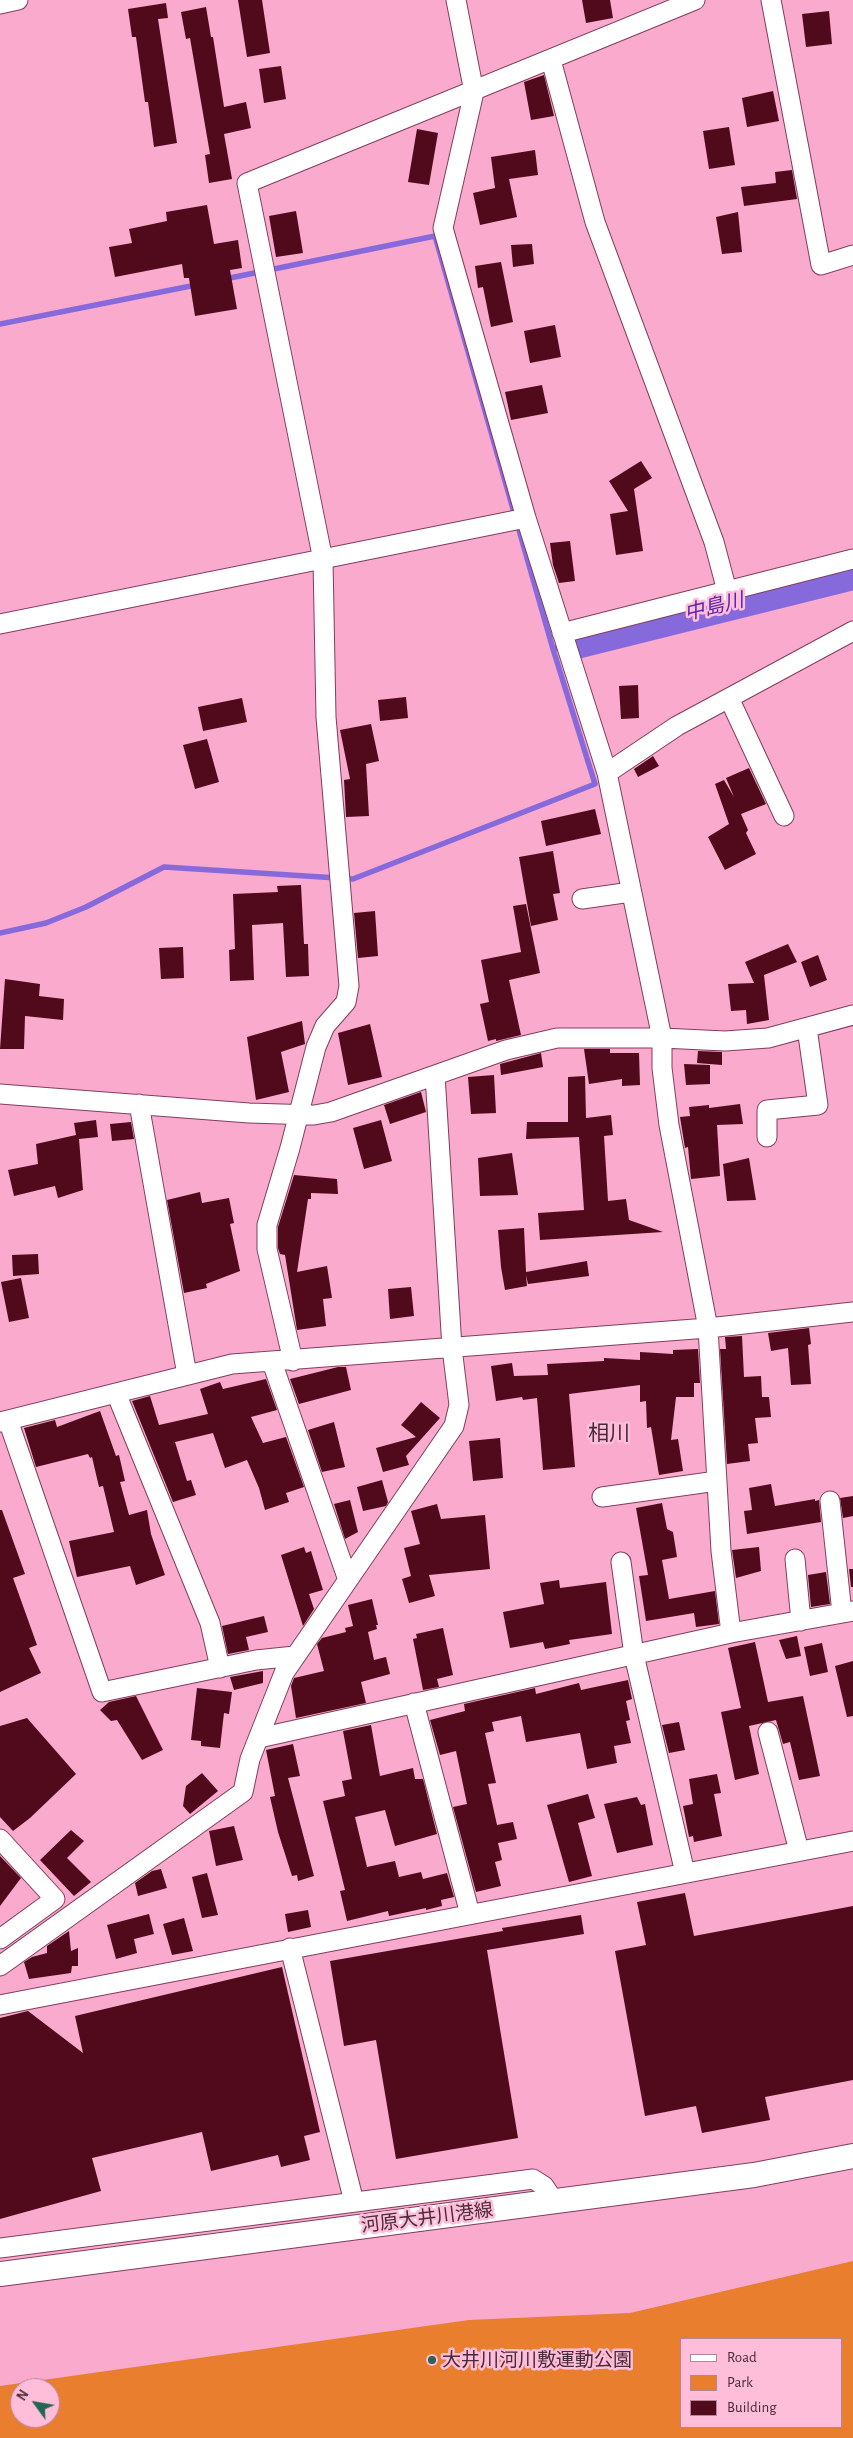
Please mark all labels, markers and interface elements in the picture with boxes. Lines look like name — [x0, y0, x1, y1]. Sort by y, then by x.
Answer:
water label: 中島川 — [682, 588, 746, 626]
district label: 相川 — [588, 1421, 630, 1447]
street label: 河原大井川港線 — [360, 2199, 494, 2237]
legend — [680, 2338, 843, 2428]
place label: 大井川河川敷運動公園 — [442, 2349, 632, 2371]
text: Road — [727, 2350, 757, 2365]
marker: 大井川河川敷運動公園 — [426, 2354, 438, 2366]
text: Park — [727, 2375, 753, 2390]
north arrow — [10, 2378, 60, 2428]
text: N — [15, 2388, 32, 2403]
text: Building — [727, 2400, 777, 2415]

